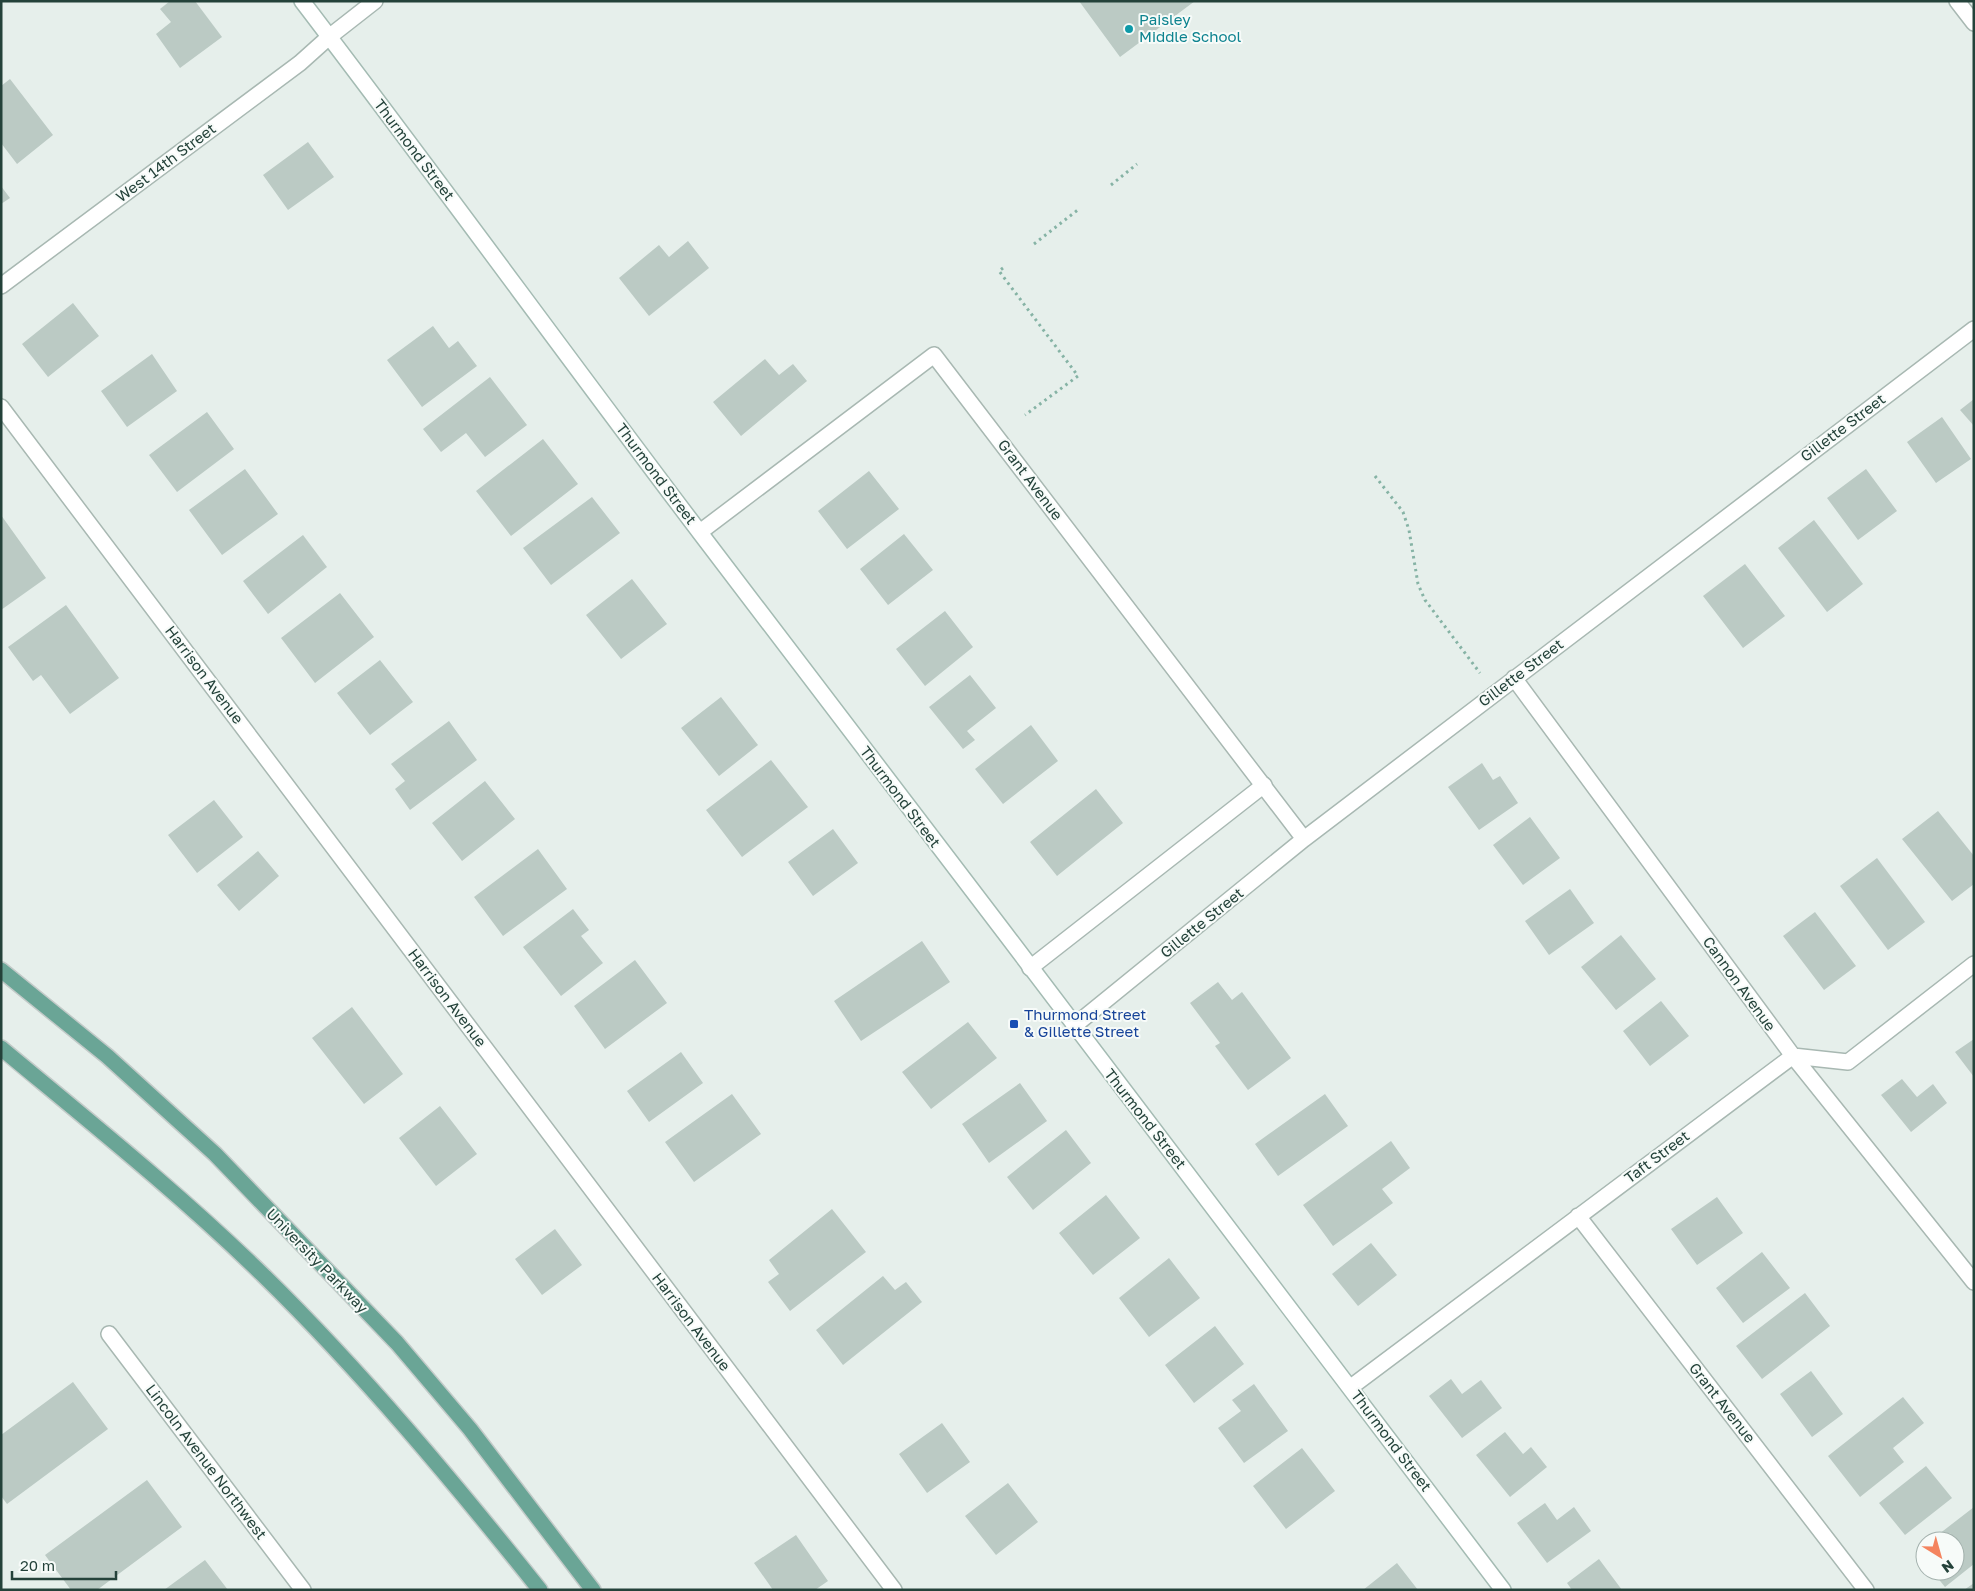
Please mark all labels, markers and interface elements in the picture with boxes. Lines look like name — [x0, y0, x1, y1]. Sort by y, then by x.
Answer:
place label: Paisley Middle School — [1139, 10, 1241, 45]
marker: Paisley Middle School — [1123, 23, 1135, 35]
street label: Thurmond Street — [371, 95, 459, 204]
street label: West 14th Street — [112, 119, 219, 206]
street label: Gillette Street — [1796, 389, 1888, 465]
street label: Thurmond Street — [613, 419, 701, 528]
street label: Grant Avenue — [995, 435, 1067, 524]
street label: Harrison Avenue — [162, 622, 248, 727]
street label: Gillette Street — [1474, 634, 1566, 710]
street label: Thurmond Street — [857, 742, 945, 851]
street label: Gillette Street — [1156, 883, 1246, 961]
street label: Cannon Avenue — [1700, 933, 1780, 1034]
street label: Harrison Avenue — [405, 945, 491, 1050]
place label: Thurmond Street & Gillette Street — [1024, 1005, 1146, 1040]
marker: Thurmond Street & Gillette Street — [1008, 1018, 1020, 1030]
street label: Thurmond Street — [1101, 1065, 1191, 1172]
street label: Taft Street — [1621, 1126, 1692, 1186]
street label: University Parkway — [263, 1204, 373, 1317]
street label: Harrison Avenue — [649, 1269, 735, 1374]
street label: Grant Avenue — [1686, 1359, 1760, 1446]
street label: Lincoln Avenue Northwest — [143, 1380, 271, 1543]
street label: Thurmond Street — [1348, 1386, 1436, 1495]
north arrow — [1915, 1531, 1965, 1581]
scale bar — [12, 1548, 116, 1580]
text: 20 m — [20, 1556, 55, 1574]
text: N — [1939, 1557, 1957, 1577]

